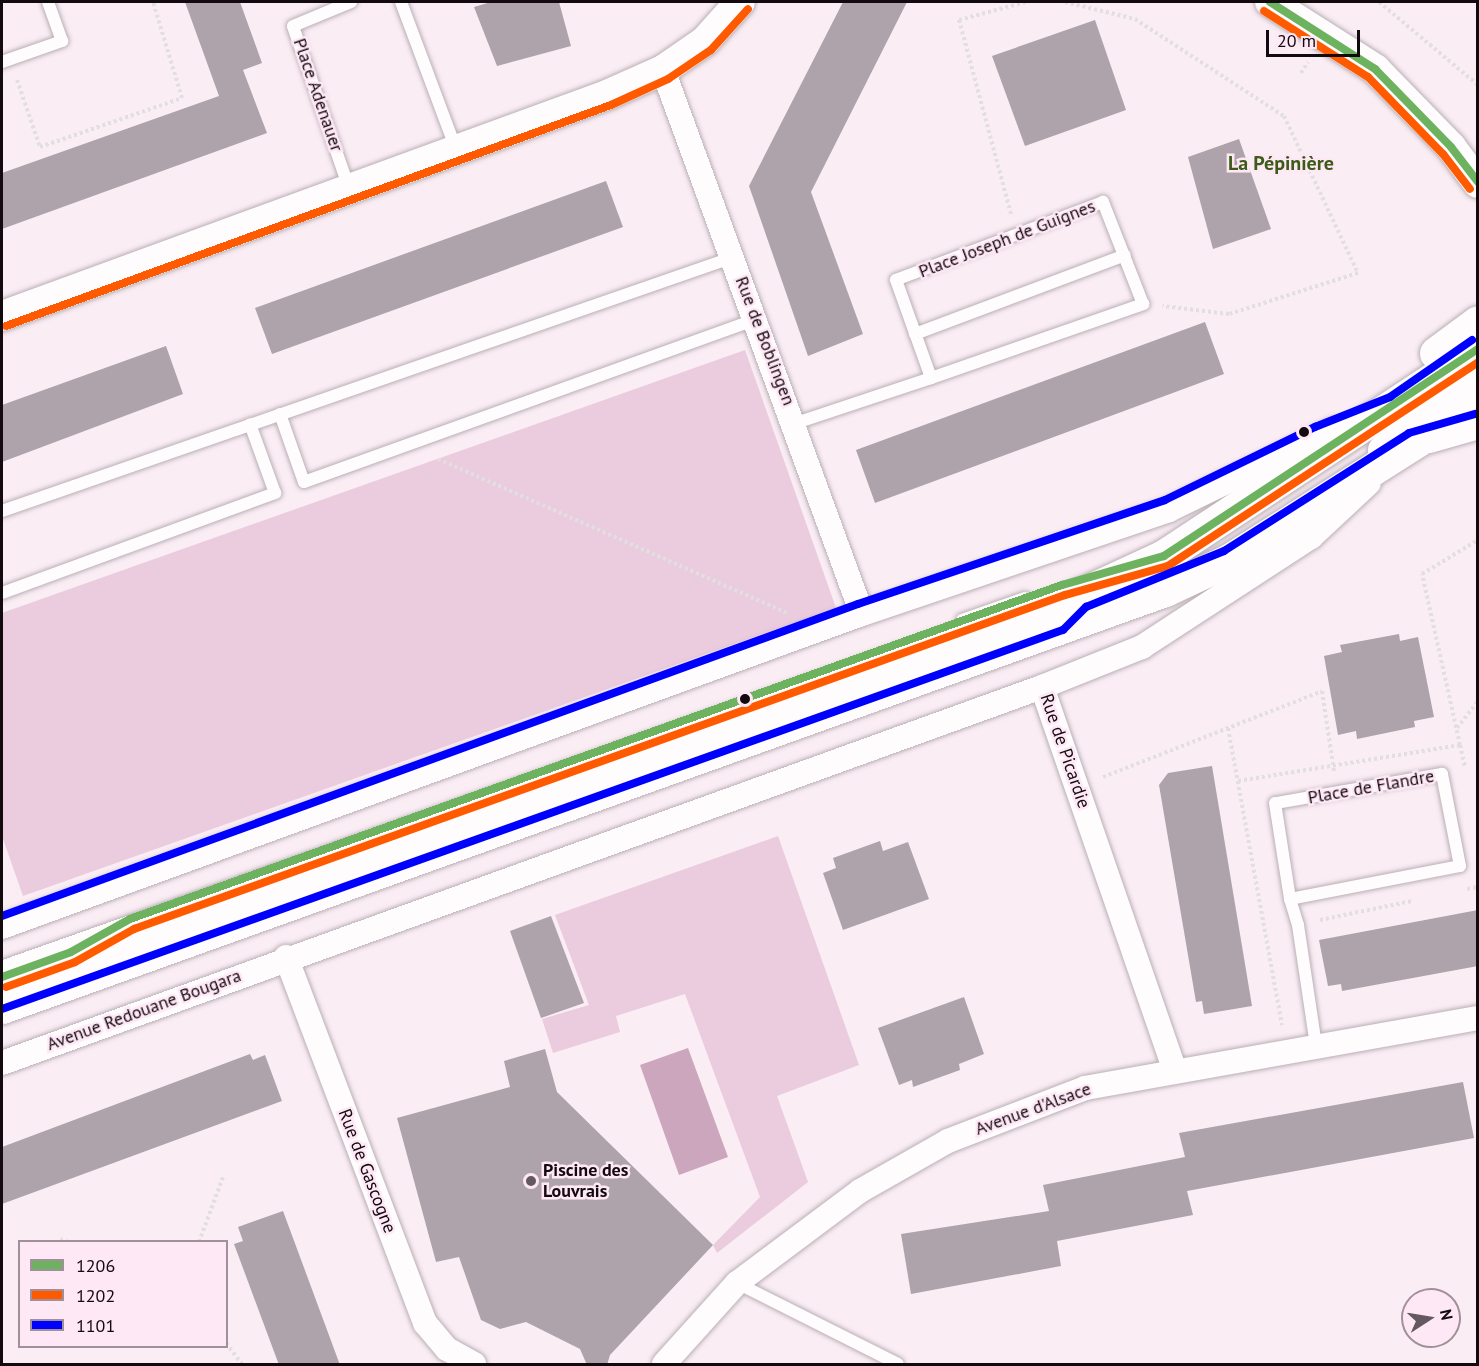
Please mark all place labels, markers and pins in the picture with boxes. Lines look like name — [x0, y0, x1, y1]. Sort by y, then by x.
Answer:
unlabelled marker — [1298, 426, 1310, 438]
unlabelled marker — [739, 693, 751, 705]
place label: Piscine des Louvrais — [543, 1160, 628, 1202]
marker: Piscine des Louvrais — [524, 1174, 538, 1188]

